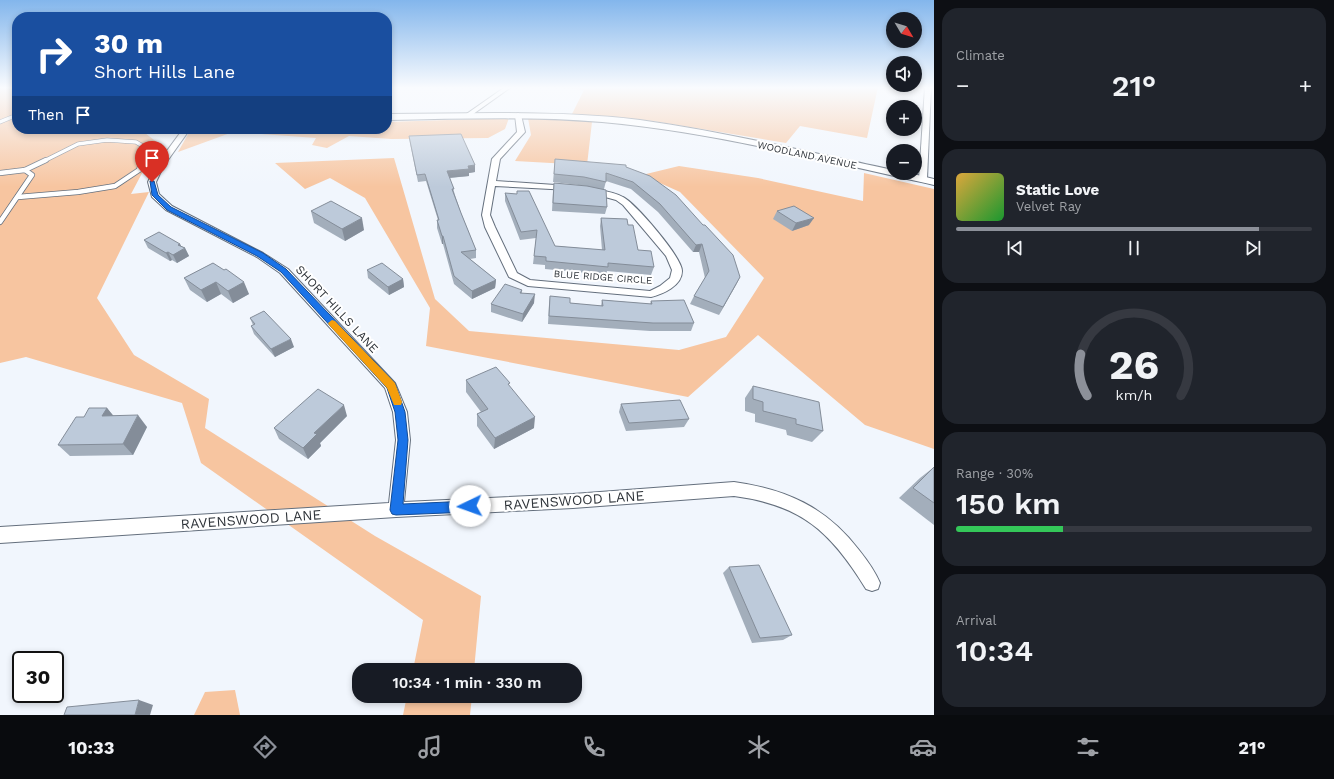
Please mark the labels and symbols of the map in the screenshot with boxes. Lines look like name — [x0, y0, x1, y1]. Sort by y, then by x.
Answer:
north arrow — [886, 12, 922, 48]
street label: WOODLAND AVENUE — [756, 139, 858, 171]
pin — [135, 141, 169, 182]
street label: SHORT HILLS LANE — [293, 262, 381, 356]
street label: BLUE RIDGE CIRCLE — [553, 268, 653, 286]
position arrow — [449, 485, 491, 527]
street label: RAVENSWOOD LANE — [503, 487, 645, 513]
street label: RAVENSWOOD LANE — [180, 506, 322, 532]
speed limit sign: 30 — [12, 651, 64, 703]

